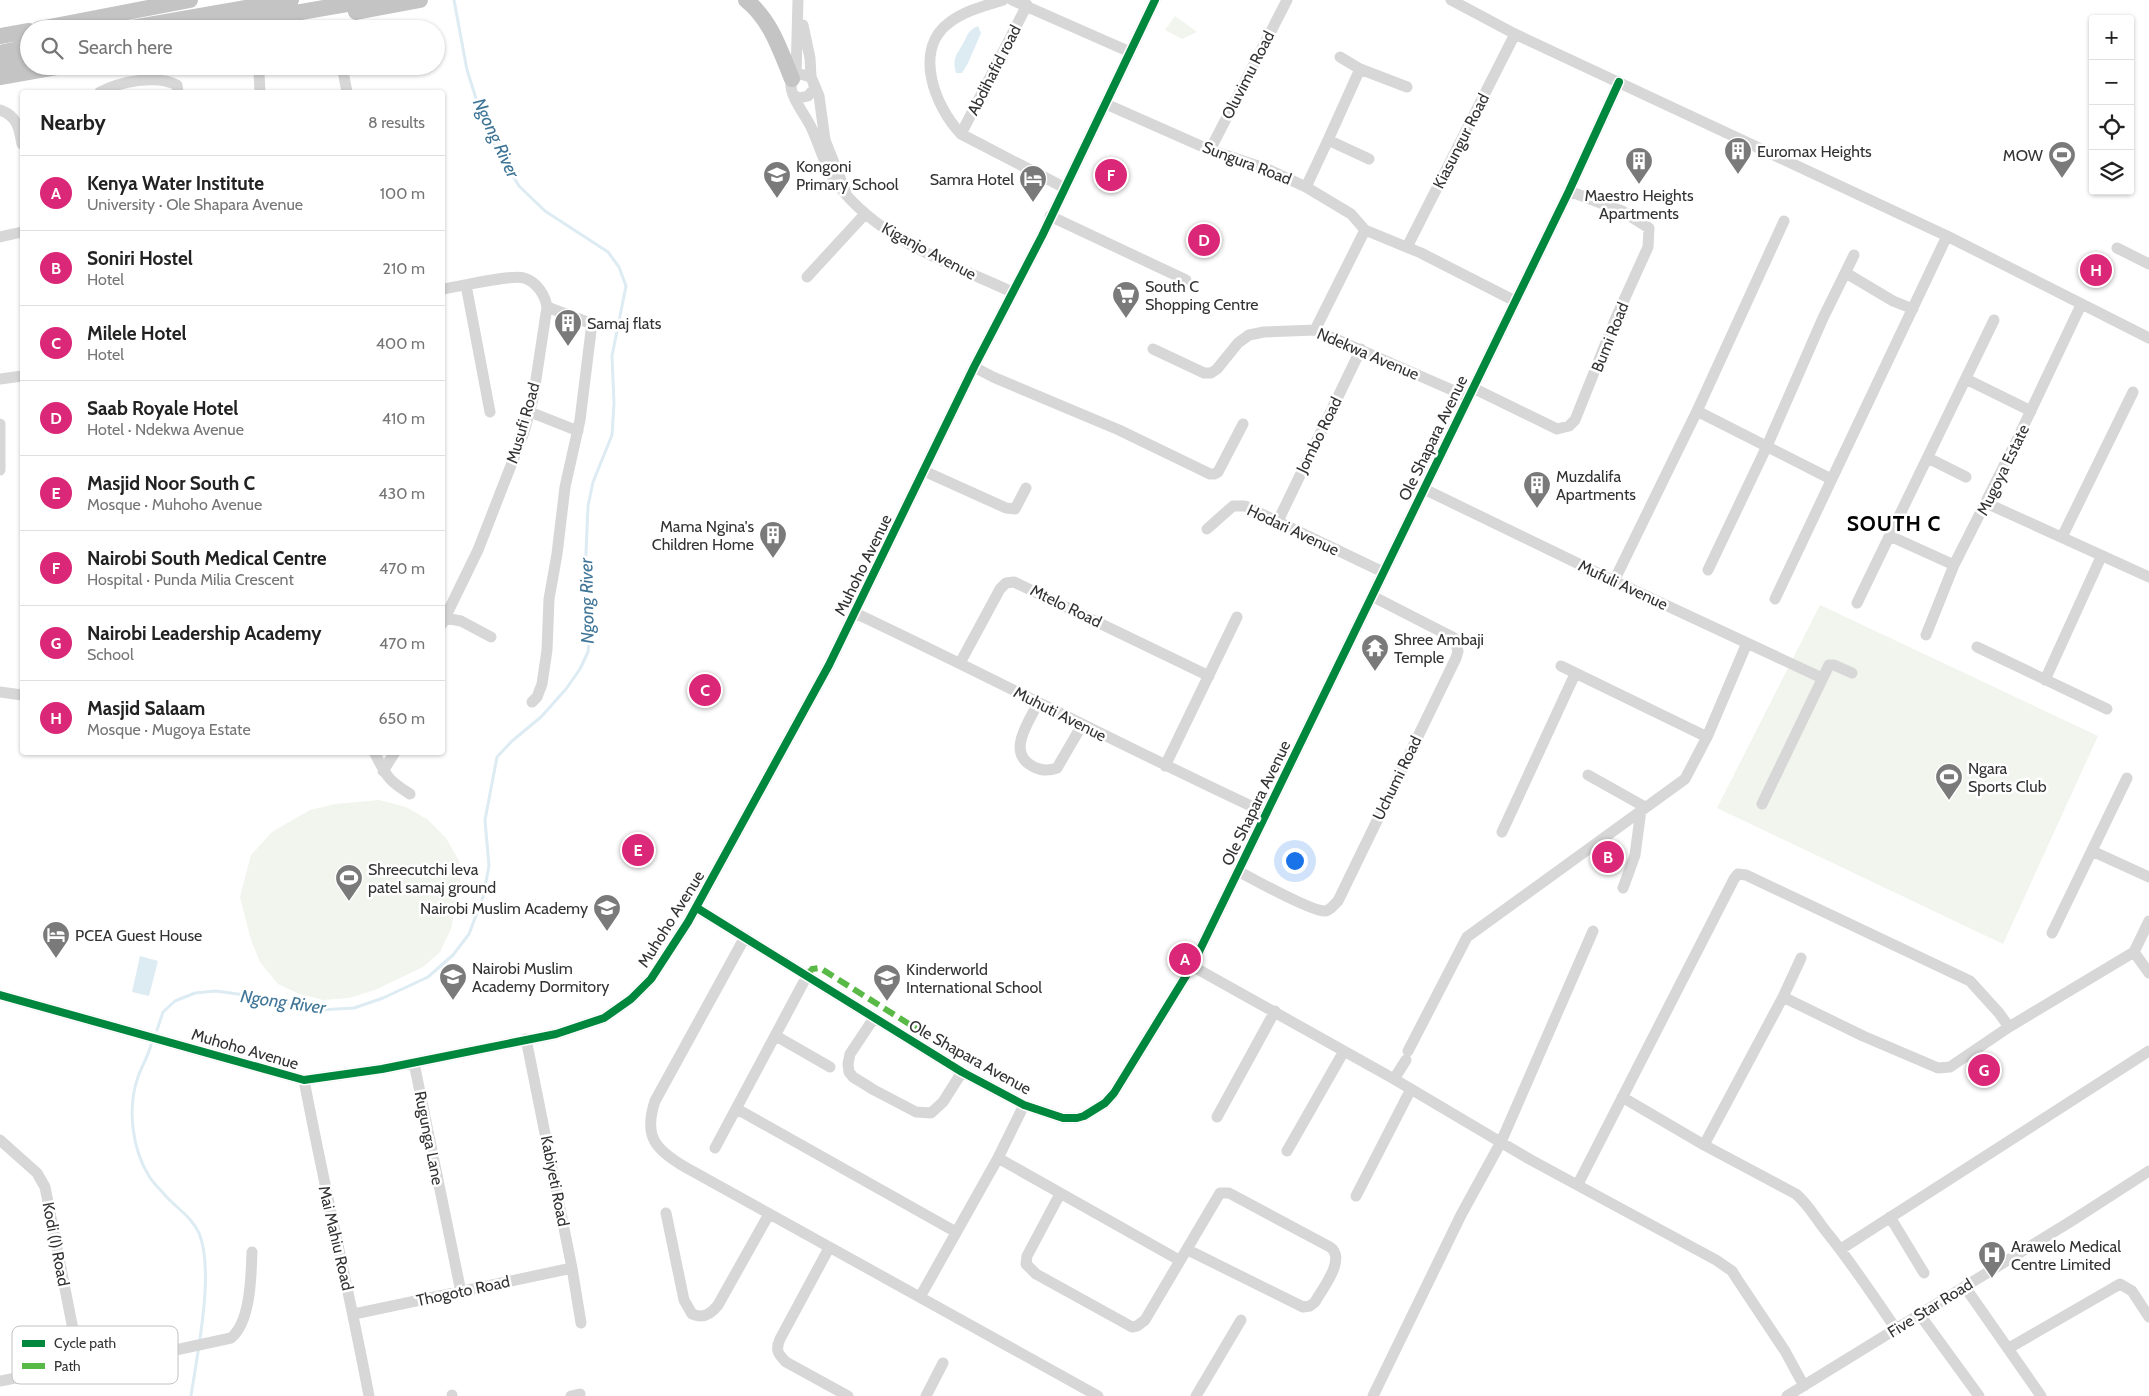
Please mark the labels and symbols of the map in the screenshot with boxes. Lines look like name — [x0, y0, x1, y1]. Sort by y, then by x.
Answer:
street label: Abdihafid road — [963, 22, 1025, 118]
street label: Oluvimu Road — [1218, 28, 1278, 122]
street label: Kiasungur Road — [1429, 90, 1493, 192]
water label: Ngong River — [468, 94, 525, 183]
building icon: Euromax Heights — [1723, 136, 1753, 175]
street label: Sungura Road — [1200, 137, 1294, 189]
sports icon: MOW — [2047, 140, 2077, 179]
place label: Euromax Heights — [1757, 142, 1872, 161]
building icon: Maestro Heights Apartments — [1624, 146, 1654, 185]
place label: MOW — [2003, 146, 2044, 165]
pin: F — [1095, 156, 1127, 194]
place label: Kongoni Primary School — [796, 157, 899, 194]
school or university icon: Kongoni Primary School — [762, 160, 792, 199]
hotel icon: Samra Hotel — [1018, 164, 1048, 203]
place label: Samra Hotel — [930, 170, 1014, 189]
place label: Maestro Heights Apartments — [1584, 186, 1694, 223]
street label: Kiganjo Avenue — [879, 218, 979, 284]
pin: D — [1188, 221, 1220, 259]
pin: H — [2080, 251, 2112, 289]
place label: South C Shopping Centre — [1145, 277, 1259, 314]
supermarket icon: South C Shopping Centre — [1111, 280, 1141, 319]
street label: Bumi Road — [1587, 299, 1633, 375]
building icon: Samaj flats — [553, 308, 583, 347]
place label: Samaj flats — [587, 314, 662, 333]
street label: Ndekwa Avenue — [1314, 324, 1422, 384]
street label: Ole Shapara Avenue — [1394, 372, 1472, 504]
street label: Musufi Road — [502, 380, 544, 466]
street label: Jombo Road — [1292, 394, 1346, 477]
street label: Mugoya Estate — [1973, 421, 2033, 519]
place label: Muzdalifa Apartments — [1556, 467, 1636, 504]
building icon: Muzdalifa Apartments — [1522, 470, 1552, 509]
street label: Hodari Avenue — [1244, 500, 1342, 560]
street label: Muhoho Avenue — [830, 511, 896, 619]
district label: SOUTH C — [1847, 511, 1941, 536]
place label: Mama Ngina's Children Home — [652, 517, 754, 554]
building icon: Mama Ngina's Children Home — [758, 520, 788, 559]
water label: Ngong River — [575, 556, 599, 644]
street label: Mufuli Avenue — [1575, 556, 1671, 614]
street label: Mtelo Road — [1027, 581, 1105, 631]
place label: Shree Ambaji Temple — [1394, 630, 1484, 667]
temple icon: Shree Ambaji Temple — [1360, 633, 1390, 672]
pin: C — [689, 671, 721, 709]
street label: Muhuti Avenue — [1011, 683, 1109, 745]
street label: Uchumi Road — [1368, 733, 1426, 823]
street label: Ole Shapara Avenue — [1217, 737, 1295, 869]
place label: Ngara Sports Club — [1968, 759, 2047, 796]
sports icon: Ngara Sports Club — [1934, 762, 1964, 801]
pin: E — [622, 831, 654, 869]
pin: B — [1592, 838, 1624, 876]
your location — [1282, 848, 1308, 874]
place label: Shreecutchi leva patel samaj ground — [368, 860, 496, 897]
sports icon: Shreecutchi leva patel samaj ground — [334, 863, 364, 902]
street label: Muhoho Avenue — [634, 867, 708, 971]
school or university icon: Nairobi Muslim Academy — [592, 893, 622, 932]
place label: Nairobi Muslim Academy — [420, 899, 588, 918]
hotel icon: PCEA Guest House — [41, 920, 71, 959]
place label: PCEA Guest House — [75, 926, 202, 945]
pin: A — [1169, 940, 1201, 978]
place label: Nairobi Muslim Academy Dormitory — [472, 959, 609, 996]
place label: Kinderworld International School — [906, 960, 1042, 997]
school or university icon: Nairobi Muslim Academy Dormitory — [438, 962, 468, 1001]
school or university icon: Kinderworld International School — [872, 963, 902, 1002]
water label: Ngong River — [239, 985, 328, 1019]
street label: Ole Shapara Avenue — [906, 1016, 1034, 1098]
street label: Muhoho Avenue — [189, 1025, 301, 1073]
pin: G — [1968, 1051, 2000, 1089]
street label: Rugunga Lane — [411, 1089, 447, 1187]
street label: Kabiyeti Road — [537, 1134, 573, 1228]
street label: Mai Mahiu Road — [315, 1184, 357, 1292]
street label: Kodi (I) Road — [39, 1200, 73, 1288]
place label: Arawelo Medical Centre Limited — [2011, 1237, 2121, 1274]
hospital icon: Arawelo Medical Centre Limited — [1977, 1240, 2007, 1279]
street label: Thogoto Road — [415, 1272, 511, 1310]
street label: Five Star Road — [1884, 1274, 1976, 1342]
legend — [12, 1326, 178, 1384]
text: Cycle path — [54, 1334, 116, 1352]
text: Path — [54, 1357, 81, 1375]

